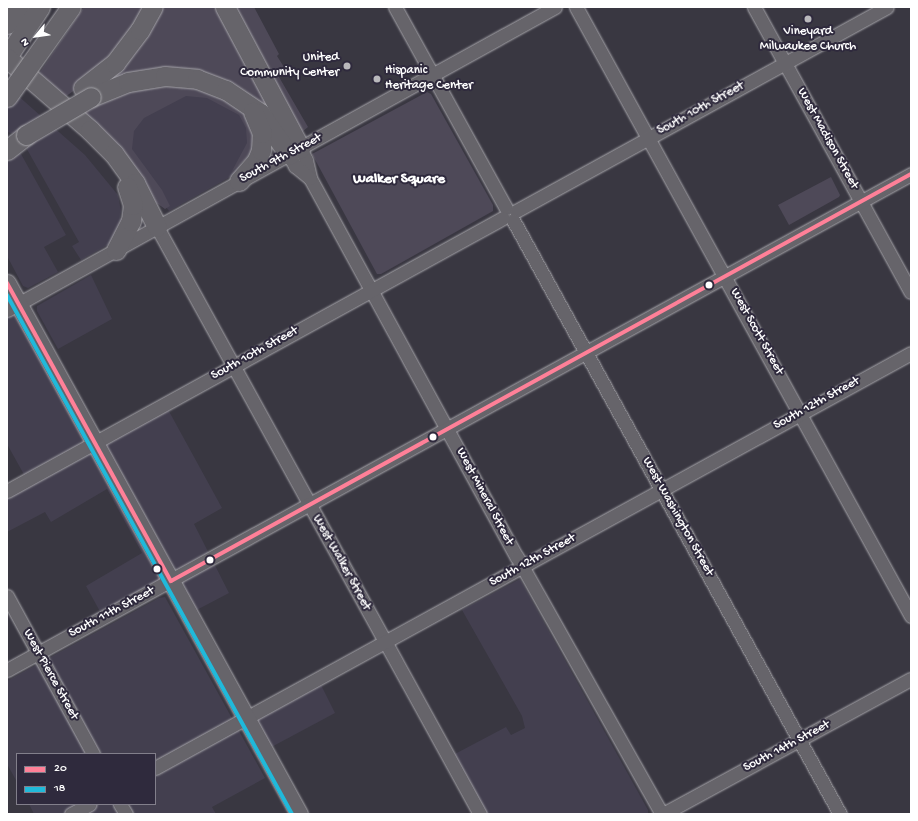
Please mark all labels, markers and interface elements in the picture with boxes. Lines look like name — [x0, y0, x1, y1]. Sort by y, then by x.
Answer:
marker: Vineyard Milwaukee Church — [803, 14, 813, 24]
north arrow — [16, 16, 56, 56]
place label: Vineyard Milwaukee Church — [760, 25, 856, 56]
text: N — [19, 36, 32, 48]
place label: United Community Center — [240, 51, 339, 82]
marker: United Community Center — [342, 61, 352, 71]
place label: Hispanic Heritage Center — [385, 64, 473, 95]
marker: Hispanic Heritage Center — [372, 74, 382, 84]
street label: South 10th Street — [655, 79, 747, 139]
street label: West Madison Street — [793, 86, 861, 192]
street label: South 9th Street — [237, 131, 325, 187]
district label: Walker Square — [353, 171, 445, 189]
unlabelled marker — [704, 280, 714, 290]
street label: West Scott Street — [726, 286, 786, 378]
street label: South 10th Street — [209, 324, 301, 384]
street label: South 12th Street — [771, 374, 863, 434]
unlabelled marker — [428, 432, 438, 442]
street label: West Mineral Street — [452, 446, 516, 548]
street label: West Washington Street — [638, 455, 716, 579]
street label: West Walker Street — [308, 512, 374, 614]
street label: South 12th Street — [487, 531, 579, 591]
unlabelled marker — [205, 555, 215, 565]
unlabelled marker — [152, 564, 162, 574]
street label: South 11th Street — [66, 584, 158, 642]
street label: West Pierce Street — [19, 627, 81, 723]
street label: South 14th Street — [741, 718, 833, 776]
legend — [16, 753, 156, 805]
text: 20 — [54, 762, 67, 776]
text: 18 — [54, 782, 65, 796]

